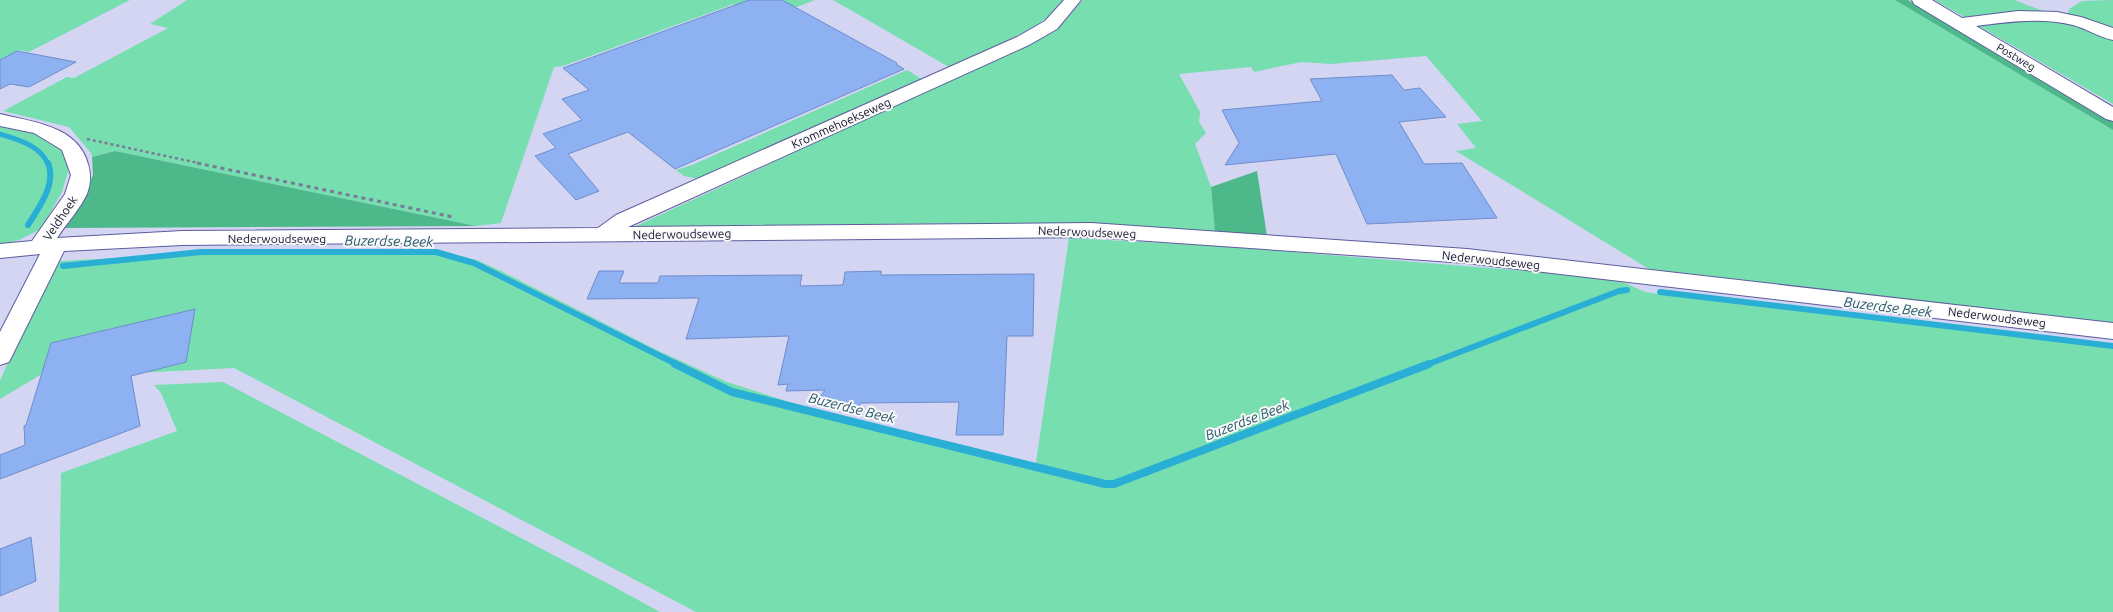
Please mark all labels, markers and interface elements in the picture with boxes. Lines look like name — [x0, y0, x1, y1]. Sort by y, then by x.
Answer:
street label: Postweg — [1995, 41, 2037, 73]
street label: Krommehoekseweg — [789, 95, 893, 151]
street label: Veldhoek — [40, 193, 80, 243]
street label: Nederwoudseweg — [1038, 224, 1136, 240]
street label: Nederwoudseweg — [633, 227, 731, 241]
street label: Nederwoudseweg — [228, 232, 326, 245]
water label: Buzerdse Beek — [345, 232, 434, 250]
street label: Nederwoudseweg — [1441, 248, 1541, 272]
water label: Buzerdse Beek — [1843, 294, 1934, 320]
street label: Nederwoudseweg — [1947, 305, 2047, 329]
water label: Buzerdse Beek — [807, 390, 898, 427]
water label: Buzerdse Beek — [1203, 396, 1292, 443]

